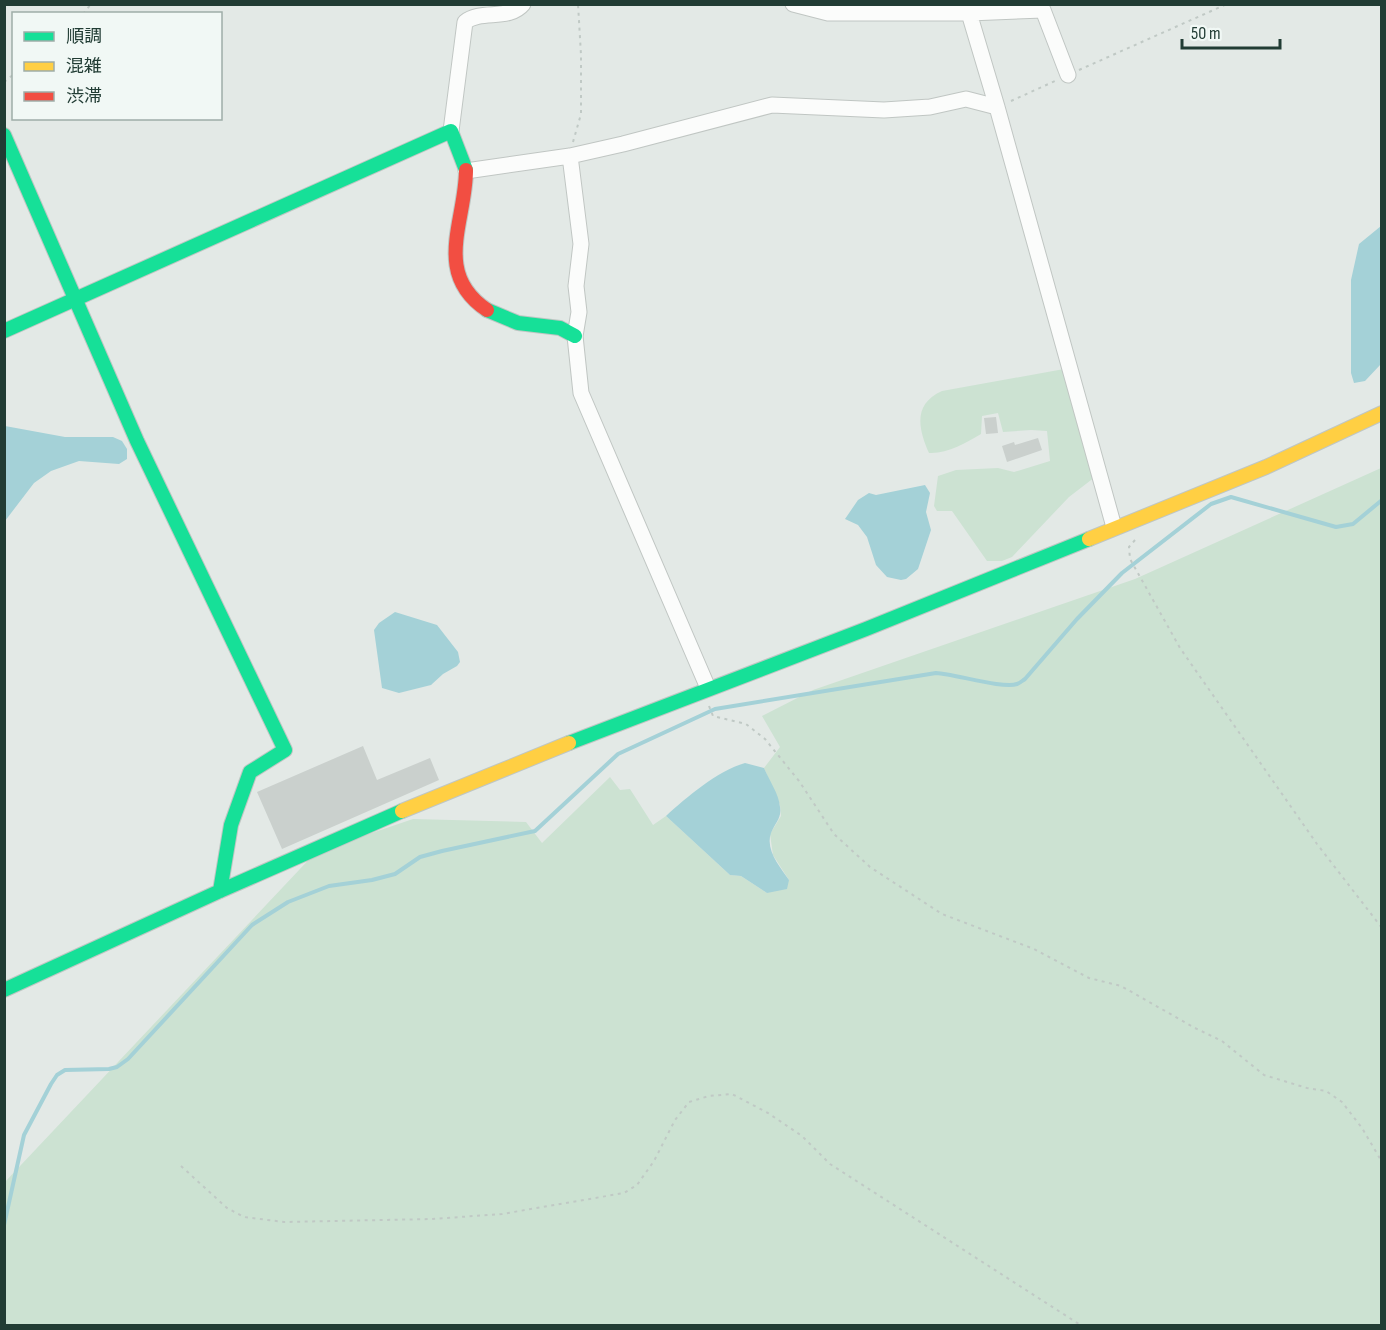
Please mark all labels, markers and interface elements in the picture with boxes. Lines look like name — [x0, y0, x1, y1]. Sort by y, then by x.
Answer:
legend — [12, 12, 222, 120]
scale bar — [1182, 12, 1280, 50]
text: 50 m — [1191, 23, 1221, 44]
text: 順調 — [66, 26, 102, 47]
text: 混雑 — [66, 56, 102, 77]
text: 渋滞 — [66, 86, 102, 107]

